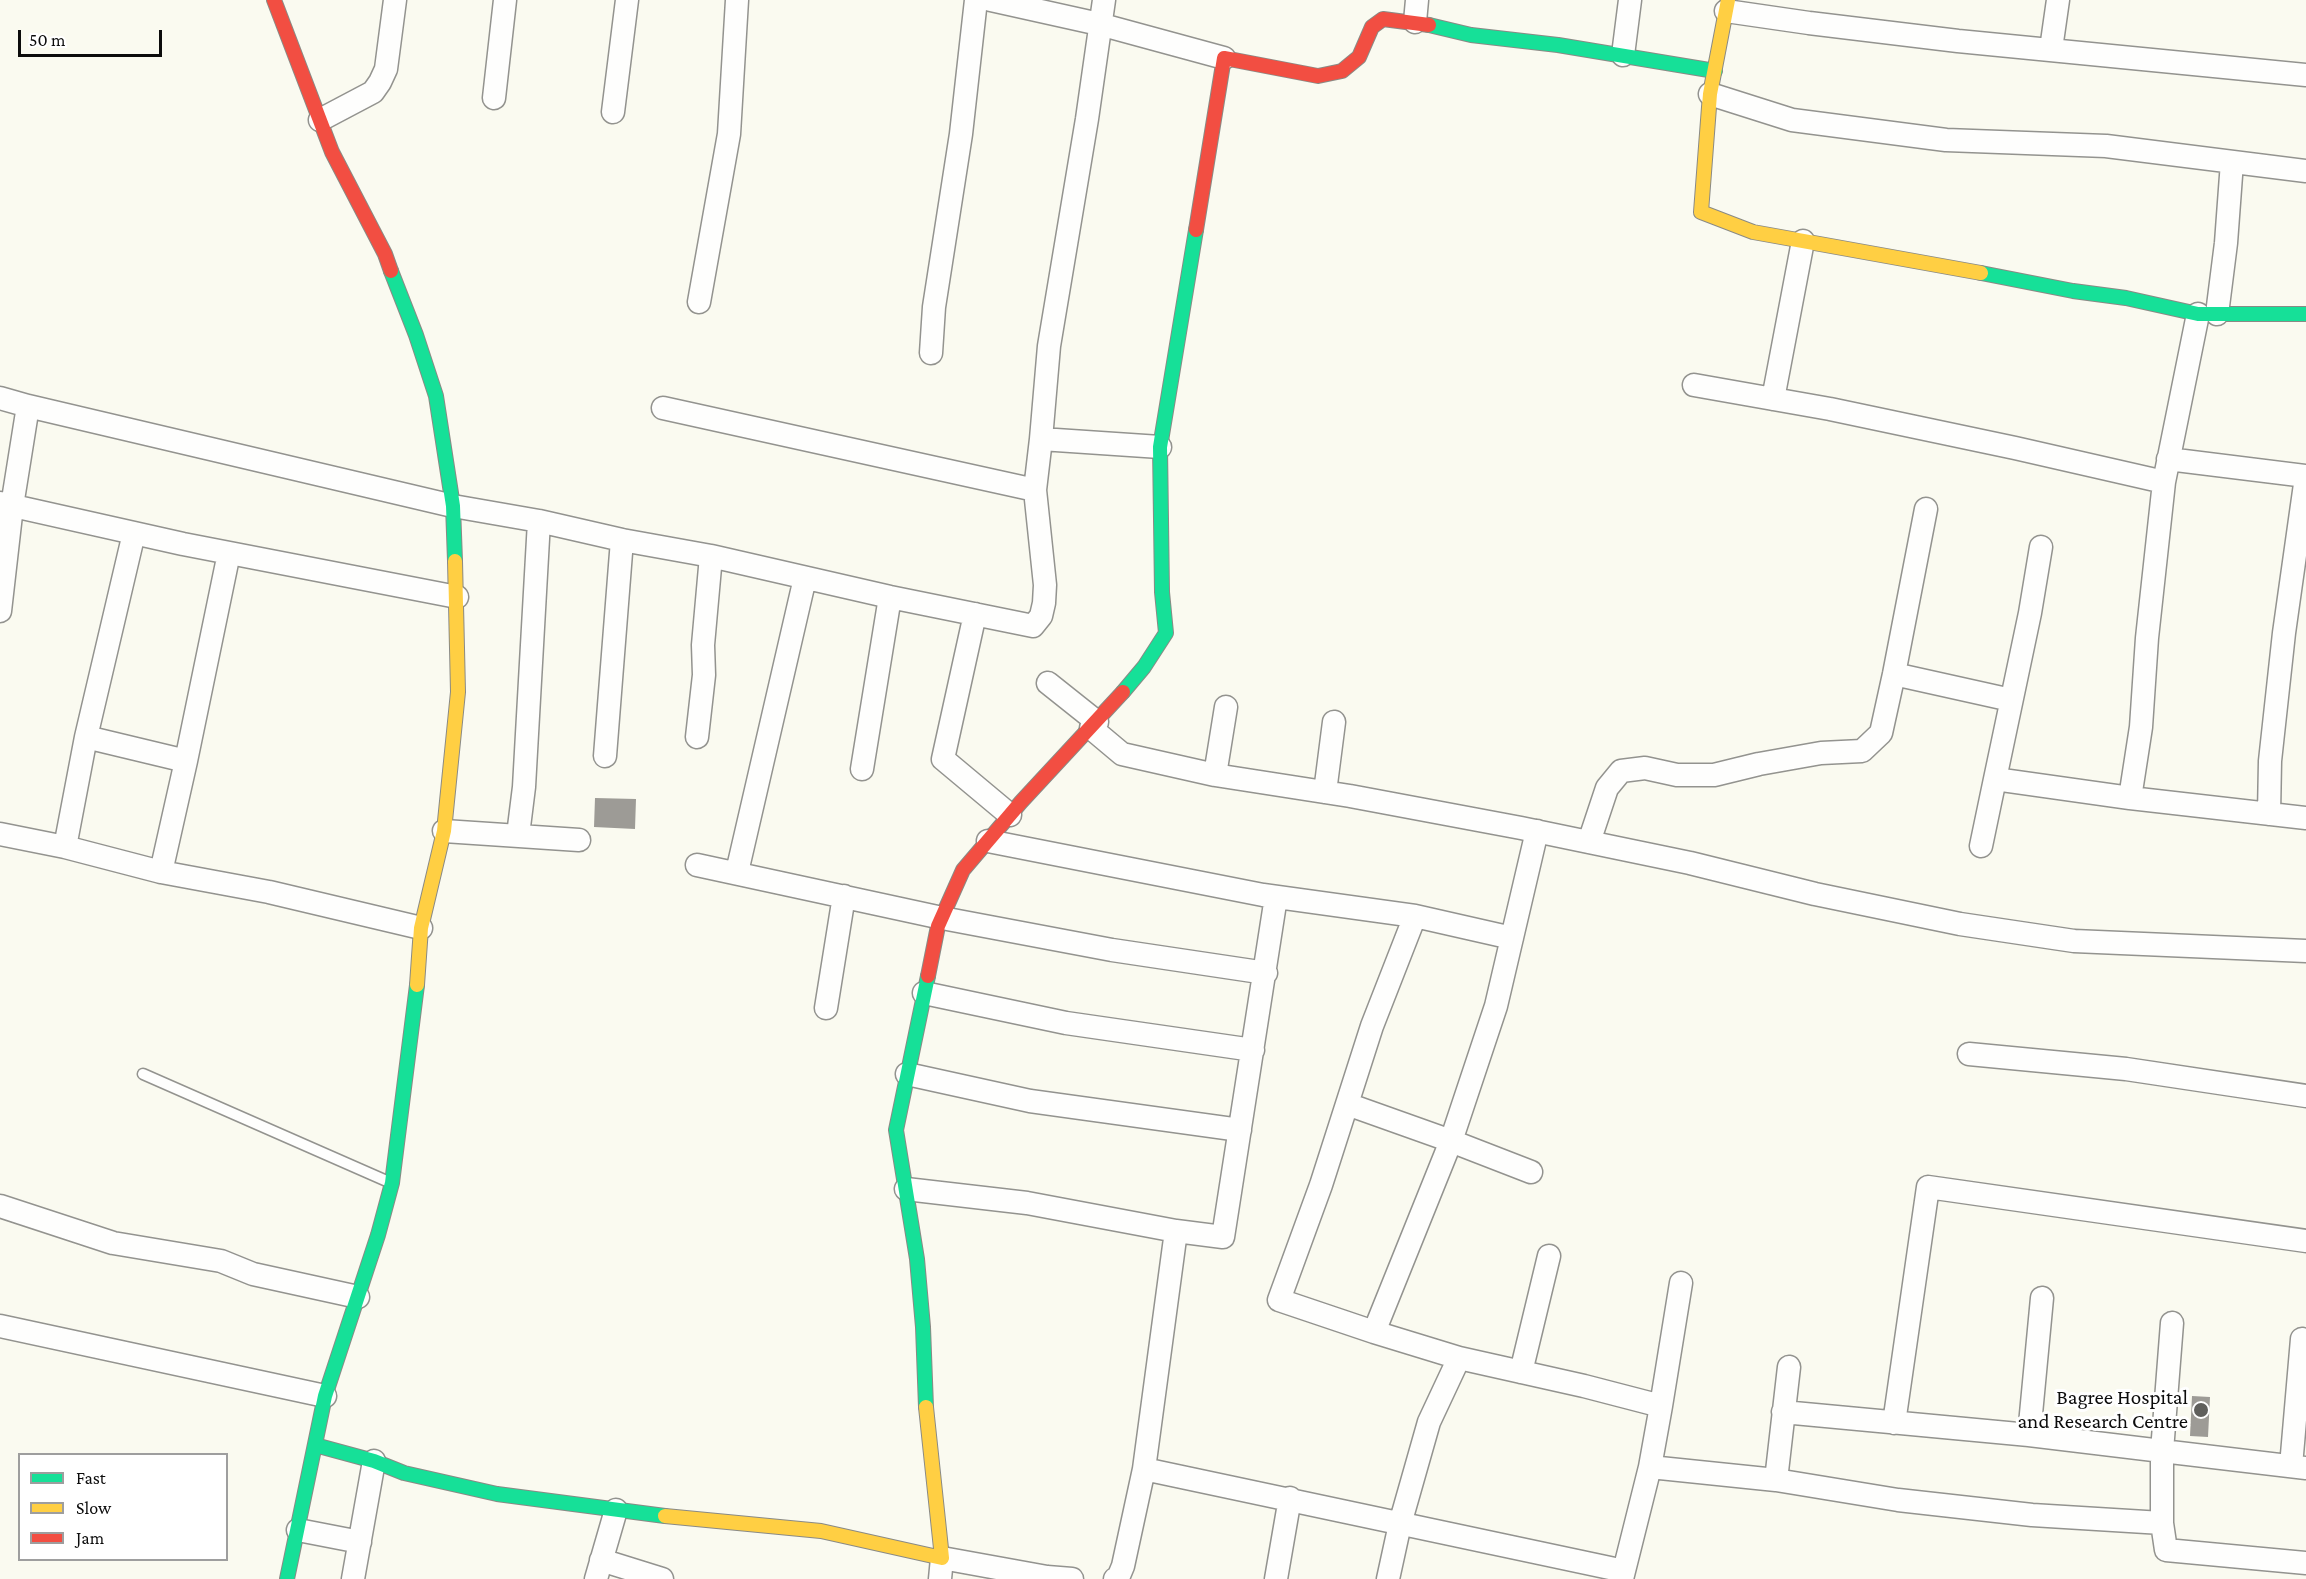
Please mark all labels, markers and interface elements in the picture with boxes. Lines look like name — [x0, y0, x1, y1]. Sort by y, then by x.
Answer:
scale bar — [21, 18, 165, 56]
text: 50 m — [29, 30, 66, 50]
place label: Bagree Hospital and Research Centre — [2017, 1385, 2188, 1435]
marker: Bagree Hospital and Research Centre — [2192, 1401, 2210, 1419]
legend — [18, 1453, 228, 1561]
text: Fast — [76, 1468, 106, 1488]
text: Slow — [76, 1498, 111, 1518]
text: Jam — [76, 1528, 104, 1548]

